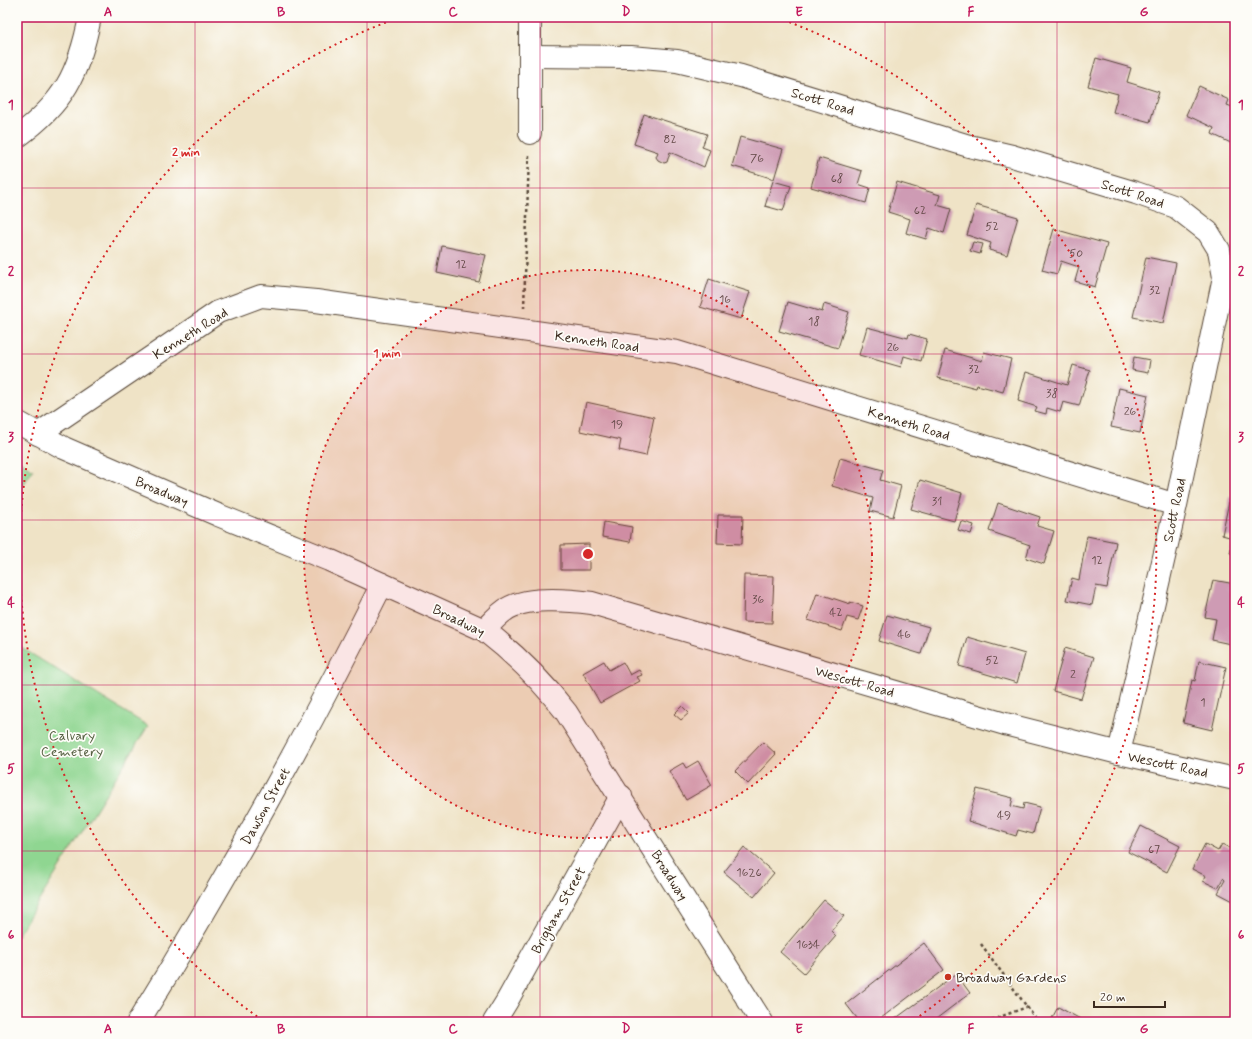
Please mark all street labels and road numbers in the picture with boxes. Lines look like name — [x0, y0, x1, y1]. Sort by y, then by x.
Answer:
street label: Scott Road — [789, 84, 857, 120]
street label: Scott Road — [1099, 175, 1167, 213]
street label: Kenneth Road — [150, 304, 231, 364]
street label: Kenneth Road — [553, 327, 640, 357]
street label: Kenneth Road — [865, 403, 952, 445]
street label: Broadway — [132, 473, 191, 511]
street label: Scott Road — [1159, 476, 1191, 544]
street label: Broadway — [429, 601, 488, 641]
street label: Wescott Road — [813, 662, 896, 702]
street label: Wescott Road — [1126, 748, 1210, 782]
street label: Dawson Street — [237, 765, 295, 848]
street label: Broadway — [647, 847, 692, 904]
street label: Brigham Street — [528, 863, 591, 958]

